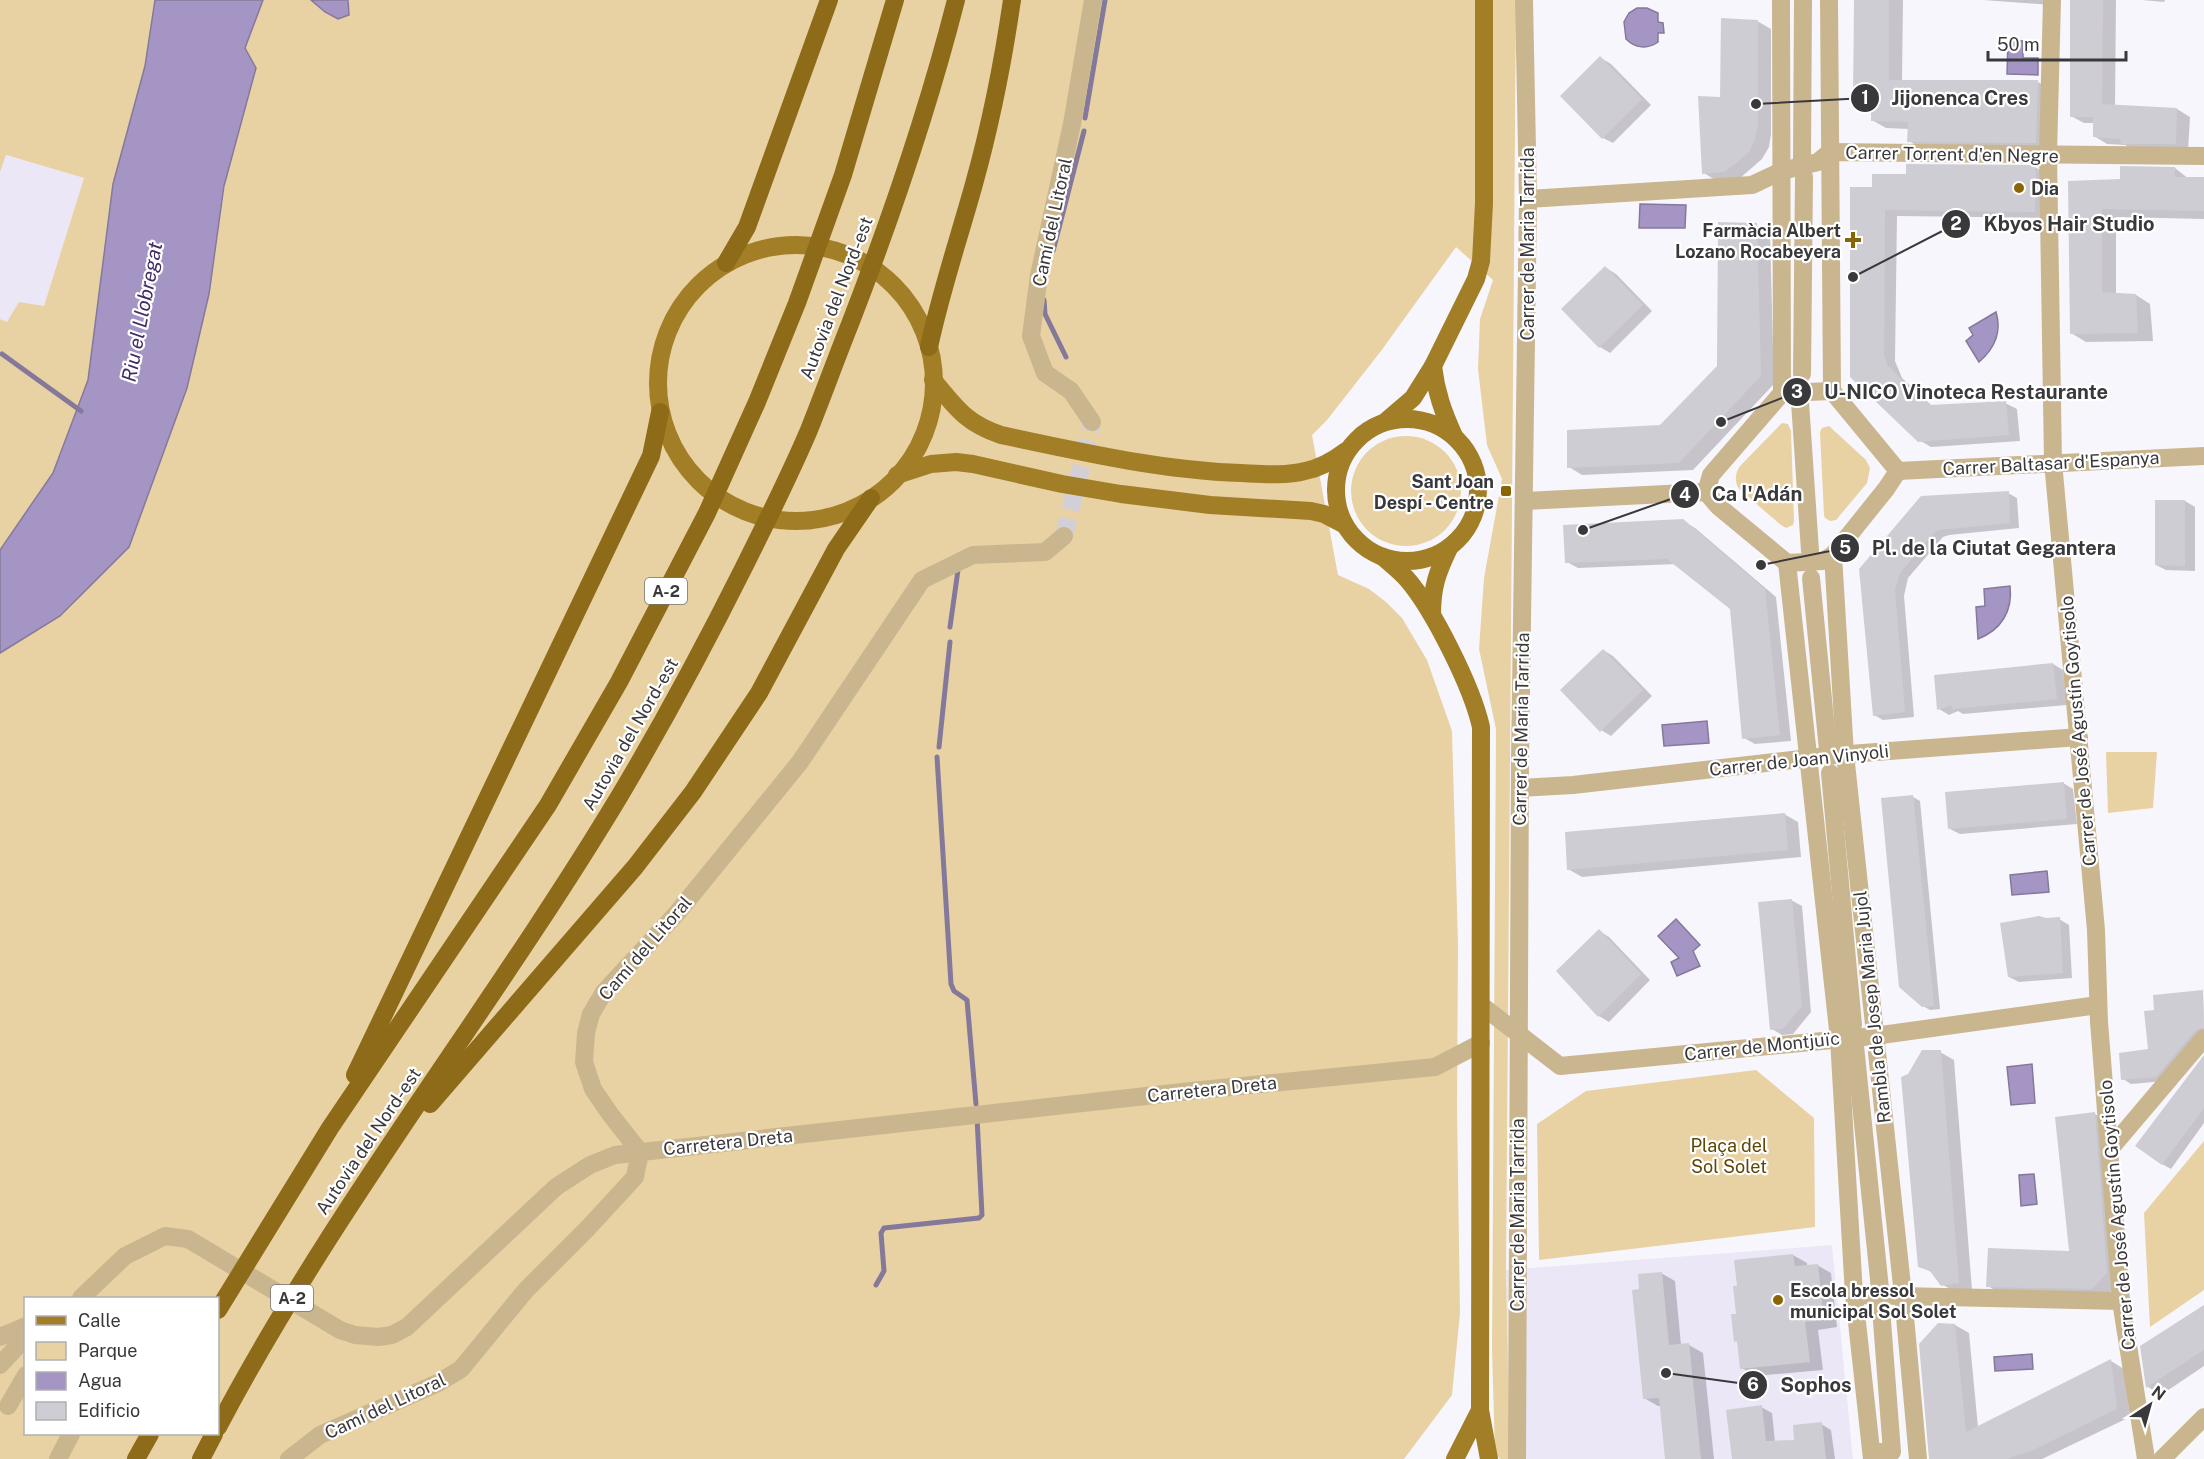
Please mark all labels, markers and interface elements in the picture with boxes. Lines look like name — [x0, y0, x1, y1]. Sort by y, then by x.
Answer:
scale bar — [1988, 24, 2126, 62]
text: 50 m — [1997, 34, 2040, 55]
callout: Jijonenca Cres — [1850, 79, 2041, 117]
text: Jijonenca Cres — [1891, 86, 2029, 110]
text: 1 — [1861, 87, 1869, 108]
street label: Carrer Torrent d'en Negre — [1845, 142, 2059, 166]
street label: Carrer de Maria Tarrida — [1517, 147, 1538, 341]
street label: Camí del Litoral — [1028, 156, 1076, 288]
place label: Dia — [2031, 178, 2059, 199]
marker: Dia — [2012, 181, 2026, 195]
callout: Kbyos Hair Studio — [1941, 205, 2167, 243]
text: Kbyos Hair Studio — [1983, 212, 2155, 236]
text: 2 — [1950, 213, 1962, 234]
street label: Autovia del Nord-est — [795, 214, 877, 382]
place label: Farmàcia Albert Lozano Rocabeyera — [1675, 220, 1841, 262]
marker: Farmàcia Albert Lozano Rocabeyera — [1846, 233, 1860, 247]
water label: Riu el Llobregat — [117, 240, 167, 384]
callout: U-NICO Vinoteca Restaurante — [1782, 373, 2121, 411]
text: U-NICO Vinoteca Restaurante — [1824, 380, 2108, 404]
text: 3 — [1791, 381, 1803, 402]
street label: Carrer Baltasar d'Espanya — [1942, 447, 2160, 479]
place label: Sant Joan Despí - Centre — [1374, 471, 1494, 513]
callout: Ca l'Adán — [1670, 475, 1814, 513]
text: Ca l'Adán — [1712, 482, 1802, 506]
marker: Sant Joan Despí - Centre — [1499, 484, 1513, 498]
text: 4 — [1679, 484, 1691, 505]
callout: Pl. de la Ciutat Gegantera — [1830, 529, 2128, 567]
text: Pl. de la Ciutat Gegantera — [1872, 536, 2116, 560]
text: 5 — [1839, 537, 1851, 558]
road number: A-2 — [645, 578, 687, 604]
street label: Carrer de José Agustín Goytisolo — [2056, 595, 2100, 867]
street label: Carrer de Maria Tarrida — [1509, 632, 1533, 826]
street label: Autovia del Nord-est — [578, 654, 682, 814]
street label: Carrer de Joan Vinyoli — [1708, 740, 1890, 780]
street label: Rambla de Josep Maria Jujol — [1849, 890, 1895, 1124]
street label: Camí del Litoral — [594, 892, 696, 1004]
street label: Carrer de Montjuïc — [1683, 1027, 1841, 1065]
street label: Autovia del Nord-est — [311, 1064, 425, 1218]
street label: Carretera Dreta — [1146, 1072, 1278, 1106]
street label: Carrer de José Agustín Goytisolo — [2095, 1079, 2139, 1351]
street label: Carrer de Maria Tarrida — [1507, 1118, 1528, 1312]
street label: Carretera Dreta — [662, 1125, 794, 1159]
park label: Plaça del Sol Solet — [1691, 1135, 1767, 1177]
place label: Escola bressol municipal Sol Solet — [1790, 1280, 1956, 1322]
road number: A-2 — [271, 1285, 313, 1311]
marker: Escola bressol municipal Sol Solet — [1771, 1293, 1785, 1307]
legend — [24, 1297, 219, 1435]
text: Calle — [78, 1310, 121, 1331]
text: Parque — [78, 1340, 138, 1361]
callout: Sophos — [1738, 1366, 1863, 1404]
street label: Camí del Litoral — [321, 1369, 449, 1443]
text: Agua — [78, 1370, 122, 1391]
text: Sophos — [1780, 1373, 1852, 1397]
text: 6 — [1747, 1374, 1759, 1395]
north arrow — [2120, 1375, 2180, 1435]
text: N — [2148, 1382, 2169, 1405]
text: Edificio — [78, 1400, 140, 1421]

